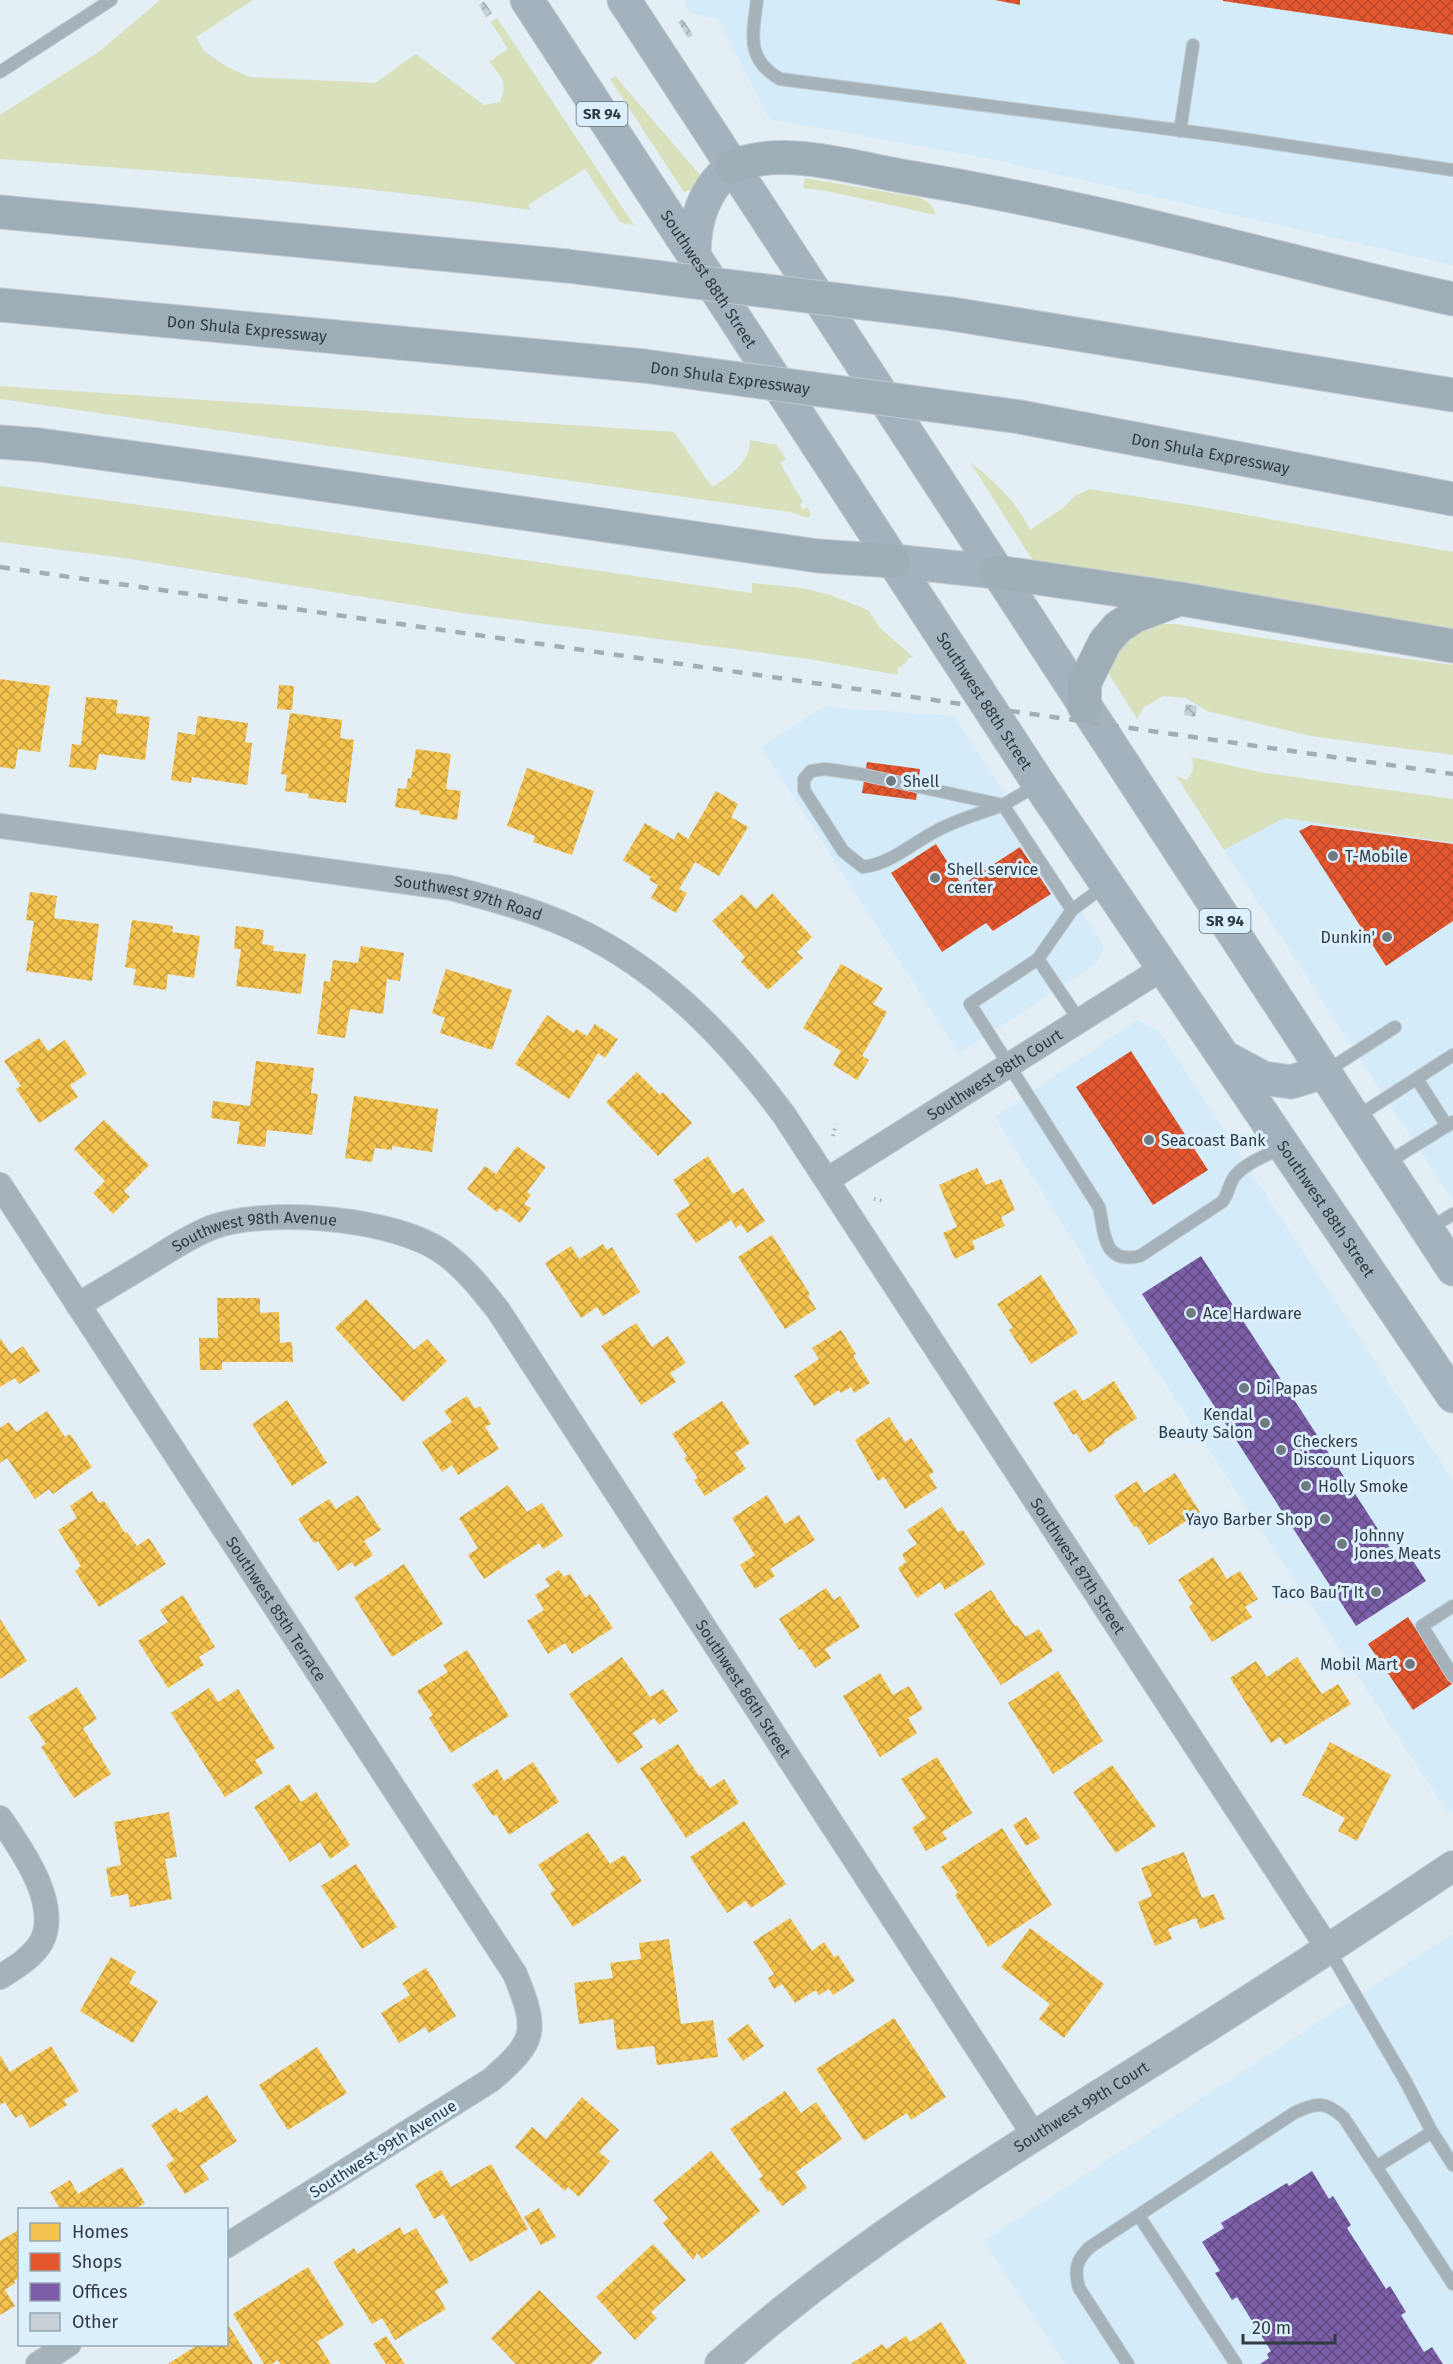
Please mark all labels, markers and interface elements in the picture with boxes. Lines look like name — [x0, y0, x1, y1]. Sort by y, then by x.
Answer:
road number: SR 94 — [576, 102, 628, 126]
street label: Southwest 88th Street — [657, 206, 761, 352]
street label: Don Shula Expressway — [166, 311, 328, 345]
street label: Don Shula Expressway — [649, 357, 811, 398]
street label: Don Shula Expressway — [1130, 429, 1292, 477]
street label: Southwest 88th Street — [933, 628, 1037, 774]
place label: Shell — [903, 772, 940, 791]
marker: Shell — [884, 774, 898, 788]
place label: T-Mobile — [1345, 847, 1408, 866]
marker: T-Mobile — [1326, 849, 1340, 863]
place label: Shell service center — [947, 860, 1038, 897]
street label: Southwest 97th Road — [393, 871, 545, 924]
marker: Shell service center — [928, 871, 942, 885]
road number: SR 94 — [1200, 909, 1250, 933]
place label: Dunkin' — [1321, 928, 1375, 947]
marker: Dunkin' — [1380, 930, 1394, 944]
street label: Southwest 98th Court — [923, 1025, 1066, 1124]
place label: Seacoast Bank — [1161, 1131, 1266, 1150]
marker: Seacoast Bank — [1142, 1133, 1156, 1147]
street label: Southwest 88th Street — [1273, 1137, 1379, 1281]
street label: Southwest 98th Avenue — [168, 1208, 338, 1256]
place label: Ace Hardware — [1203, 1304, 1302, 1323]
marker: Ace Hardware — [1184, 1306, 1198, 1320]
place label: Di Papas — [1256, 1379, 1318, 1398]
marker: Di Papas — [1237, 1381, 1251, 1395]
place label: Kendal Beauty Salon — [1158, 1405, 1253, 1442]
marker: Kendal Beauty Salon — [1258, 1416, 1272, 1430]
place label: Checkers Discount Liquors — [1293, 1432, 1415, 1469]
marker: Checkers Discount Liquors — [1274, 1443, 1288, 1457]
place label: Holly Smoke — [1318, 1477, 1408, 1496]
marker: Holly Smoke — [1299, 1479, 1313, 1493]
street label: Southwest 87th Street — [1027, 1494, 1130, 1638]
place label: Yayo Barber Shop — [1185, 1510, 1313, 1529]
marker: Yayo Barber Shop — [1318, 1512, 1332, 1526]
place label: Johnny Jones Meats — [1354, 1526, 1441, 1563]
street label: Southwest 85th Terrace — [222, 1533, 331, 1685]
marker: Johnny Jones Meats — [1335, 1537, 1349, 1551]
place label: Taco Bau’T It — [1272, 1583, 1364, 1602]
marker: Taco Bau’T It — [1369, 1585, 1383, 1599]
street label: Southwest 86th Street — [692, 1616, 796, 1761]
place label: Mobil Mart — [1320, 1655, 1398, 1674]
marker: Mobil Mart — [1403, 1657, 1417, 1671]
street label: Southwest 99th Court — [1010, 2057, 1152, 2156]
street label: Southwest 99th Avenue — [306, 2096, 460, 2202]
legend — [18, 2208, 228, 2346]
text: Homes — [72, 2221, 128, 2243]
text: Shops — [72, 2251, 122, 2273]
text: Offices — [72, 2281, 127, 2303]
scale bar — [1243, 2307, 1334, 2345]
text: Other — [72, 2311, 118, 2333]
text: 20 m — [1252, 2317, 1291, 2339]

